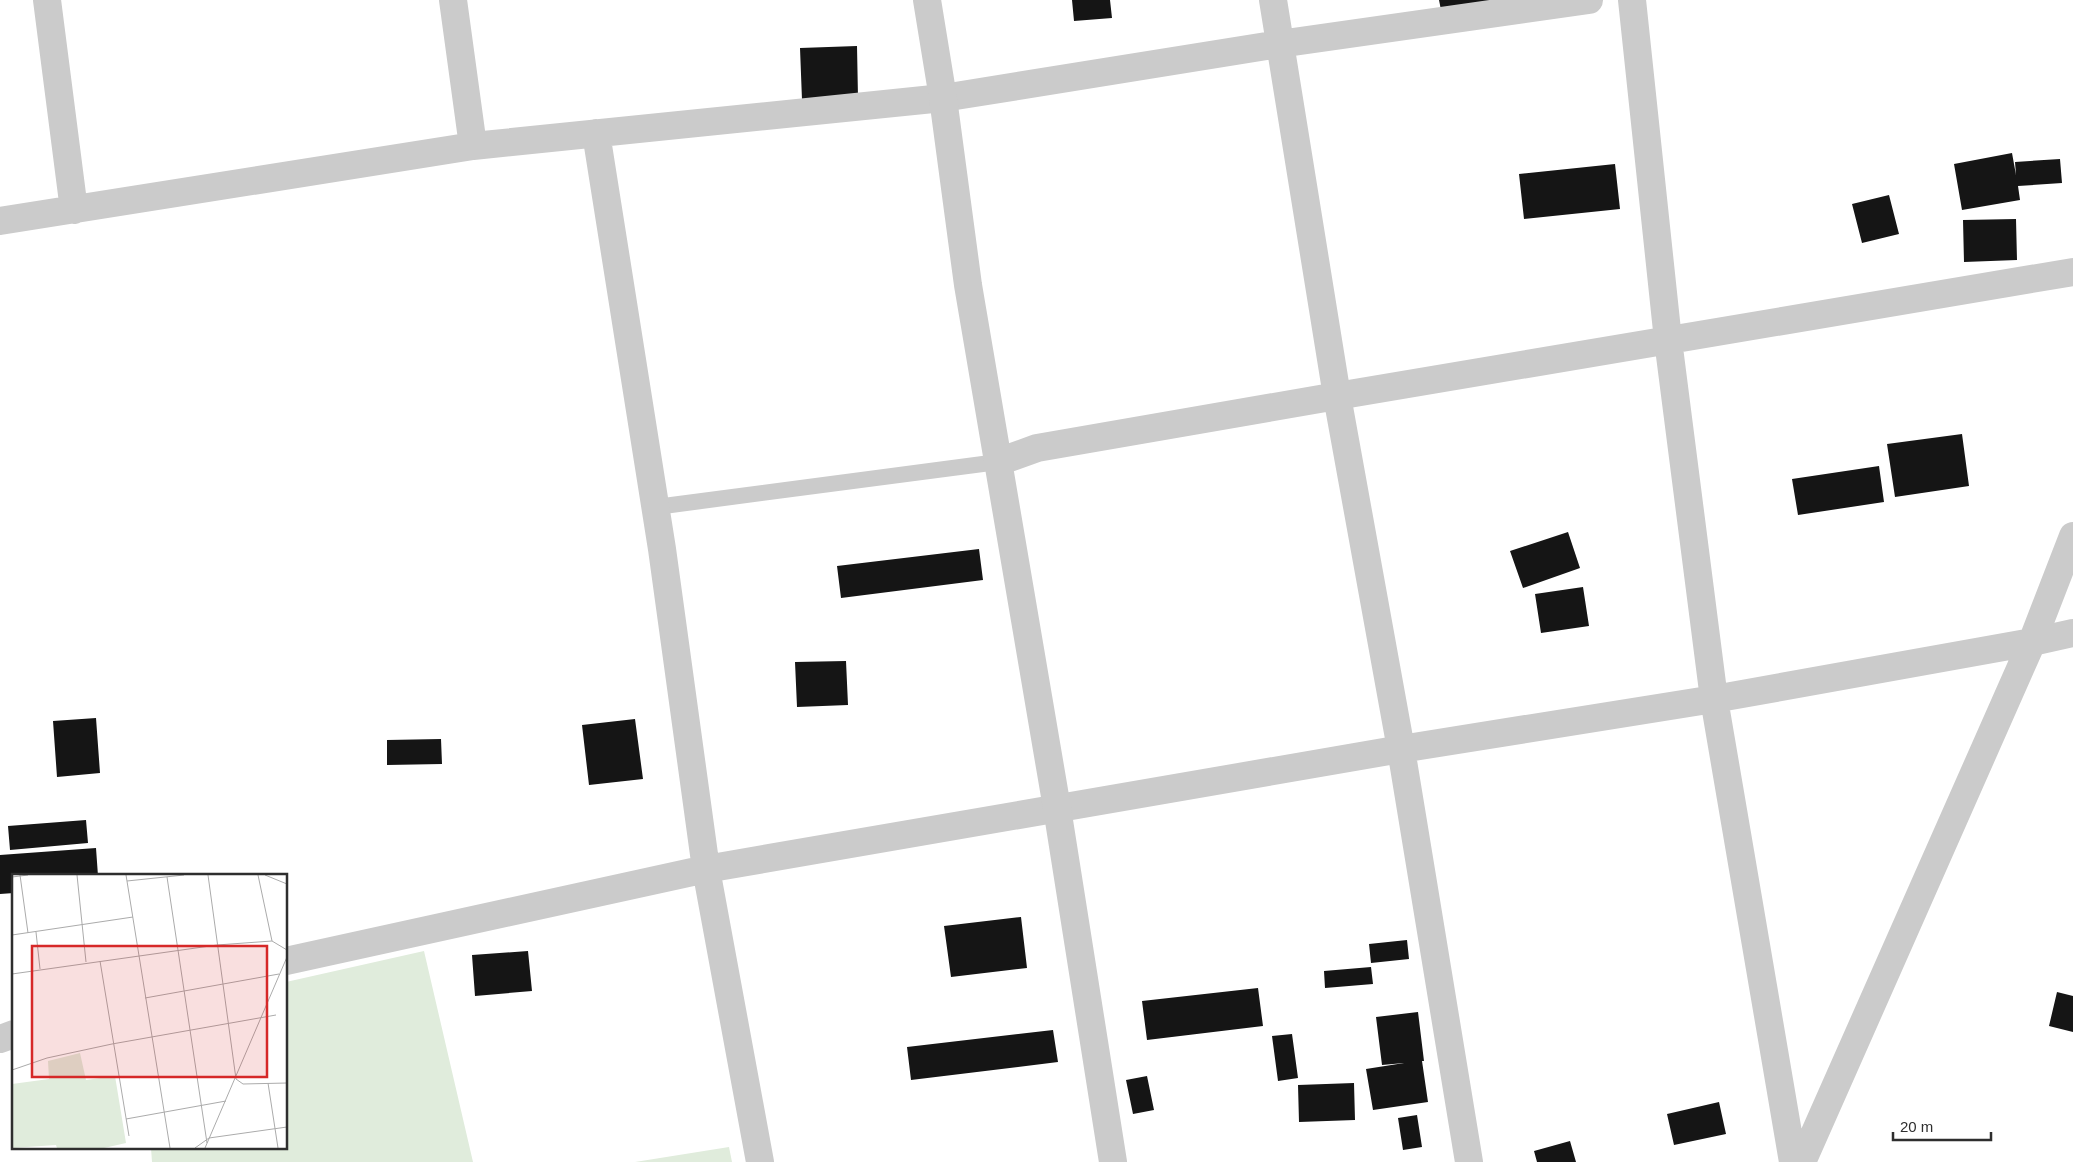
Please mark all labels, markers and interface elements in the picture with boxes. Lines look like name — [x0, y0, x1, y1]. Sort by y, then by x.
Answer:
inset map — [12, 874, 288, 1150]
scale bar — [1893, 1110, 1990, 1142]
text: 20 m — [1900, 1118, 1933, 1135]

